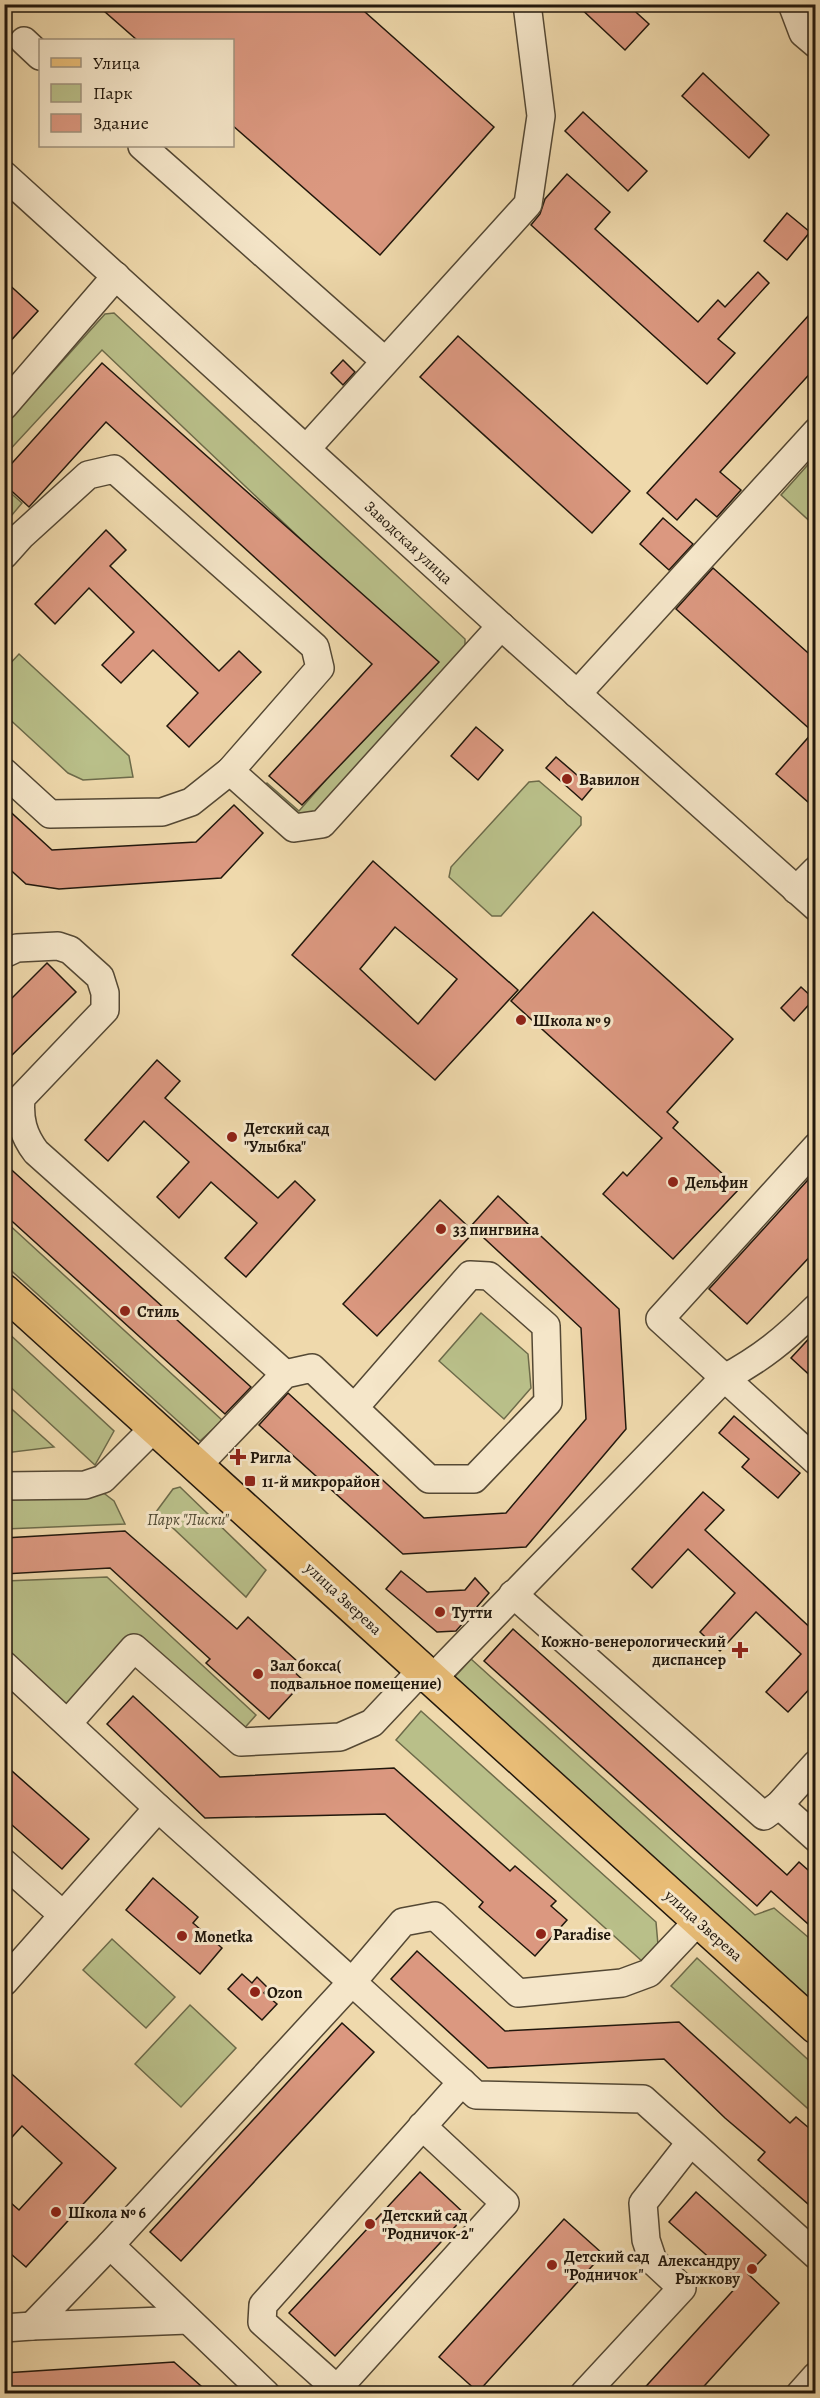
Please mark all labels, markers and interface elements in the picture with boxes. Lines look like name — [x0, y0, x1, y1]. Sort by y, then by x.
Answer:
legend — [39, 39, 234, 147]
text: Улица — [93, 51, 141, 75]
text: Парк — [93, 81, 133, 105]
text: Здание — [93, 111, 149, 135]
street label: Заводская улица — [359, 496, 458, 590]
place label: Вавилон — [579, 769, 640, 791]
marker: Вавилон — [560, 772, 574, 786]
place label: Школа № 9 — [533, 1010, 611, 1032]
marker: Школа № 9 — [514, 1013, 528, 1027]
place label: Детский сад "Улыбка" — [244, 1118, 330, 1158]
marker: Детский сад "Улыбка" — [225, 1130, 239, 1144]
place label: Дельфин — [685, 1172, 748, 1194]
marker: Дельфин — [666, 1175, 680, 1189]
place label: 33 пингвина — [453, 1219, 539, 1241]
marker: 33 пингвина — [434, 1222, 448, 1236]
place label: Стиль — [137, 1301, 180, 1323]
marker: Стиль — [118, 1304, 132, 1318]
place label: Ригла — [250, 1447, 292, 1469]
marker: Ригла — [231, 1450, 245, 1464]
place label: 11-й микрорайон — [262, 1471, 380, 1493]
marker: 11-й микрорайон — [243, 1474, 257, 1488]
park label: Парк "Лиски" — [147, 1509, 229, 1531]
street label: улица Зверева — [299, 1557, 387, 1641]
place label: Тутти — [452, 1602, 493, 1624]
marker: Тутти — [433, 1605, 447, 1619]
place label: Кожно-венерологический диспансер — [541, 1631, 726, 1671]
marker: Кожно-венерологический диспансер — [731, 1641, 749, 1659]
place label: Зал бокса( подвальное помещение) — [270, 1655, 442, 1695]
marker: Зал бокса( подвальное помещение) — [251, 1667, 265, 1681]
street label: улица Зверева — [659, 1884, 748, 1967]
place label: Paradise — [553, 1924, 611, 1946]
place label: Monetka — [194, 1926, 253, 1948]
marker: Paradise — [534, 1927, 548, 1941]
marker: Monetka — [175, 1929, 189, 1943]
place label: Ozon — [267, 1982, 302, 2004]
marker: Ozon — [248, 1985, 262, 1999]
place label: Школа № 6 — [68, 2202, 147, 2224]
marker: Школа № 6 — [49, 2205, 63, 2219]
place label: Детский сад "Родничок-2" — [382, 2205, 474, 2245]
marker: Детский сад "Родничок-2" — [363, 2217, 377, 2231]
place label: Детский сад "Родничок" — [564, 2246, 650, 2286]
place label: Александру Рыжкову — [657, 2250, 740, 2290]
marker: Детский сад "Родничок" — [545, 2258, 559, 2272]
marker: Александру Рыжкову — [745, 2262, 759, 2276]

